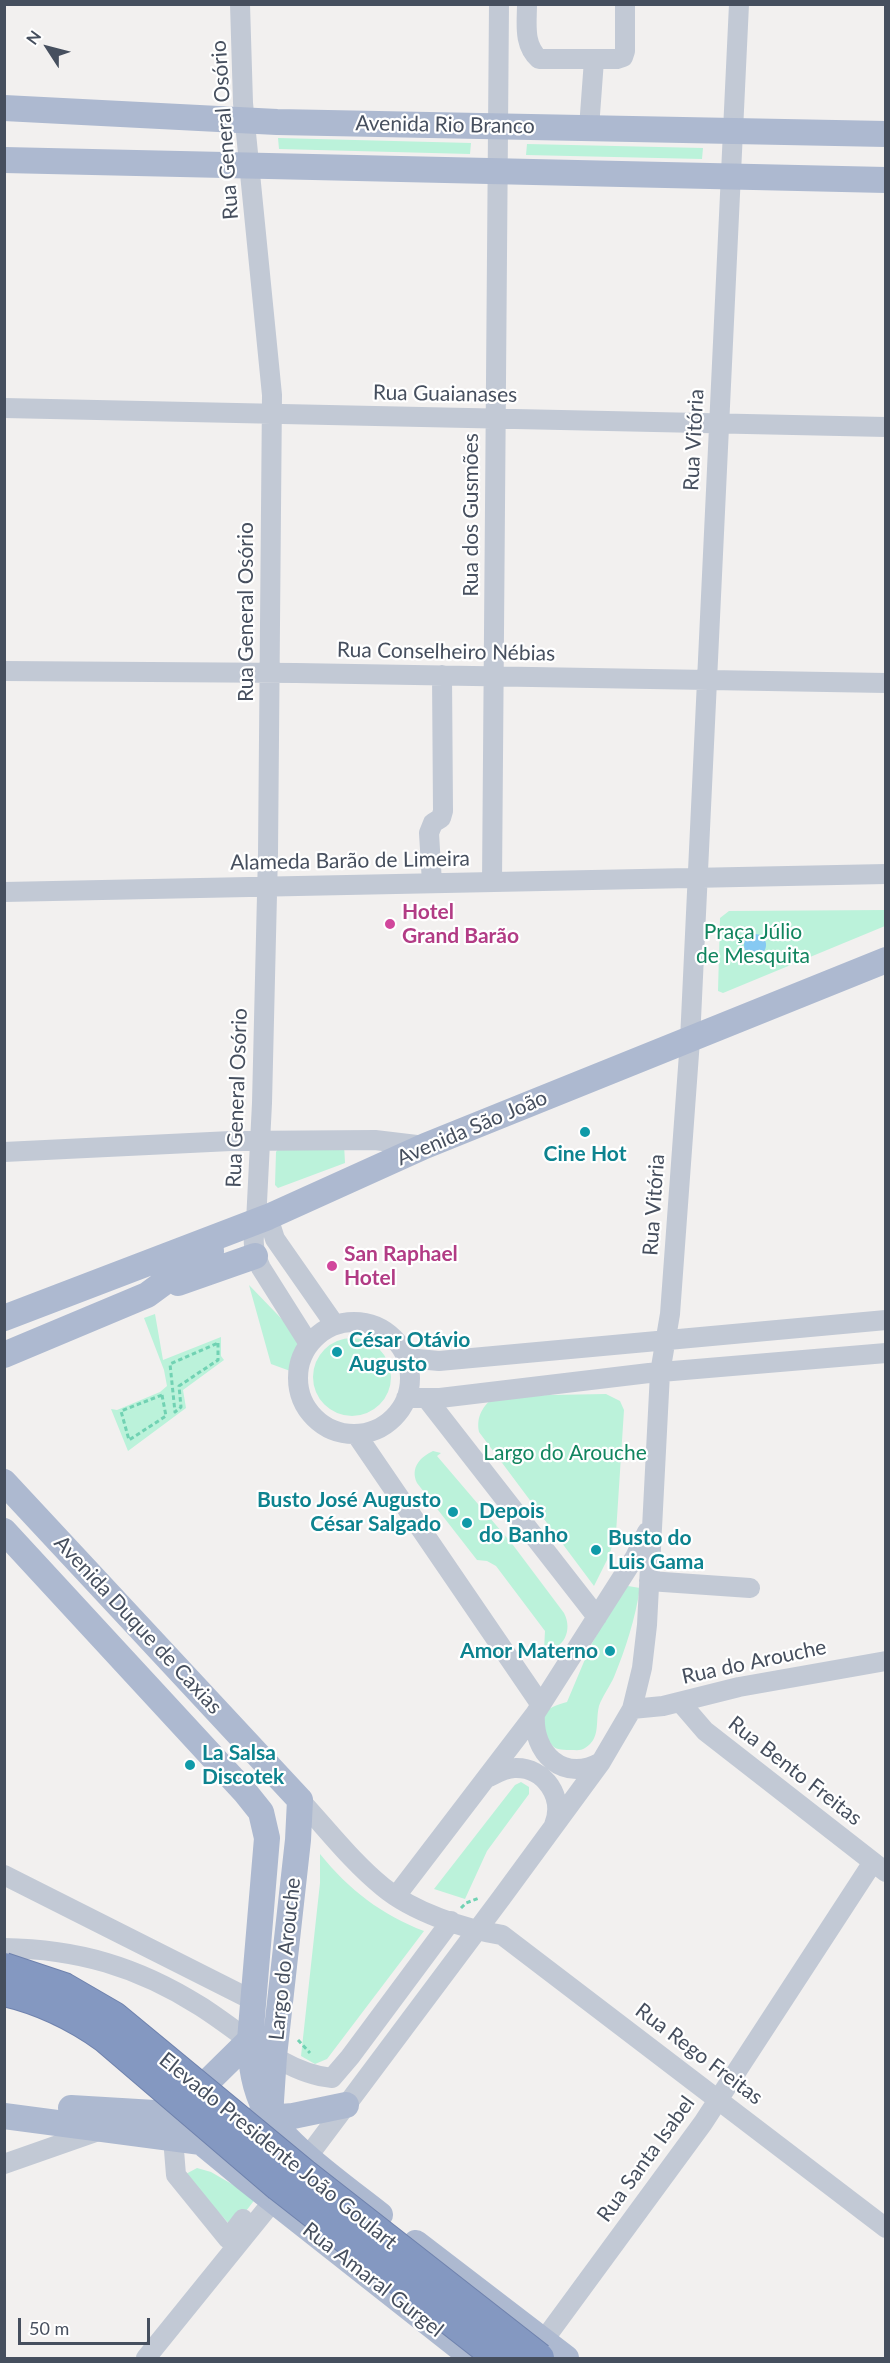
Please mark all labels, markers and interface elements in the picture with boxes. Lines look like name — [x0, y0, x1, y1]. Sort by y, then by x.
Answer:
north arrow — [18, 18, 78, 78]
text: N — [22, 27, 44, 48]
street label: Rua General Osório — [206, 39, 244, 221]
street label: Avenida Rio Branco — [355, 111, 535, 139]
street label: Rua Guaianases — [373, 380, 517, 408]
street label: Rua Vitória — [679, 388, 709, 492]
street label: Rua dos Gusmões — [458, 433, 484, 597]
street label: Rua General Osório — [233, 522, 259, 702]
street label: Rua Conselheiro Nébias — [337, 637, 555, 667]
street label: Alameda Barão de Limeira — [230, 846, 470, 876]
place label: Hotel Grand Barão — [402, 899, 519, 949]
marker: Hotel Grand Barão — [383, 917, 397, 931]
park label: Praça Júlio de Mesquita — [696, 919, 810, 969]
street label: Rua General Osório — [221, 1008, 253, 1188]
street label: Avenida São João — [393, 1085, 551, 1171]
marker: Cine Hot — [578, 1125, 592, 1139]
place label: Cine Hot — [544, 1141, 626, 1167]
street label: Rua Vitória — [638, 1153, 670, 1257]
place label: San Raphael Hotel — [344, 1241, 458, 1291]
marker: San Raphael Hotel — [325, 1259, 339, 1273]
place label: César Otávio Augusto — [349, 1327, 470, 1377]
marker: César Otávio Augusto — [330, 1345, 344, 1359]
park label: Largo do Arouche — [483, 1440, 647, 1466]
place label: Busto José Augusto César Salgado — [257, 1487, 441, 1537]
place label: Depois do Banho — [479, 1498, 568, 1548]
marker: Busto José Augusto César Salgado — [446, 1505, 460, 1519]
marker: Depois do Banho — [460, 1516, 474, 1530]
place label: Busto do Luis Gama — [608, 1525, 704, 1575]
street label: Avenida Duque de Caxias — [49, 1531, 227, 1719]
marker: Busto do Luis Gama — [589, 1543, 603, 1557]
street label: Rua do Arouche — [679, 1634, 829, 1690]
place label: Amor Materno — [460, 1638, 598, 1664]
marker: Amor Materno — [603, 1644, 617, 1658]
street label: Rua Bento Freitas — [723, 1711, 867, 1831]
place label: La Salsa Discotek — [202, 1740, 284, 1790]
marker: La Salsa Discotek — [183, 1758, 197, 1772]
street label: Largo do Arouche — [264, 1876, 306, 2042]
street label: Rua Rego Freitas — [630, 1998, 768, 2110]
street label: Elevado Presidente João Goulart — [154, 2047, 402, 2255]
street label: Rua Santa Isabel — [592, 2091, 700, 2227]
street label: Rua Amaral Gurgel — [298, 2217, 448, 2343]
scale bar — [21, 2306, 153, 2344]
text: 50 m — [29, 2317, 69, 2339]

